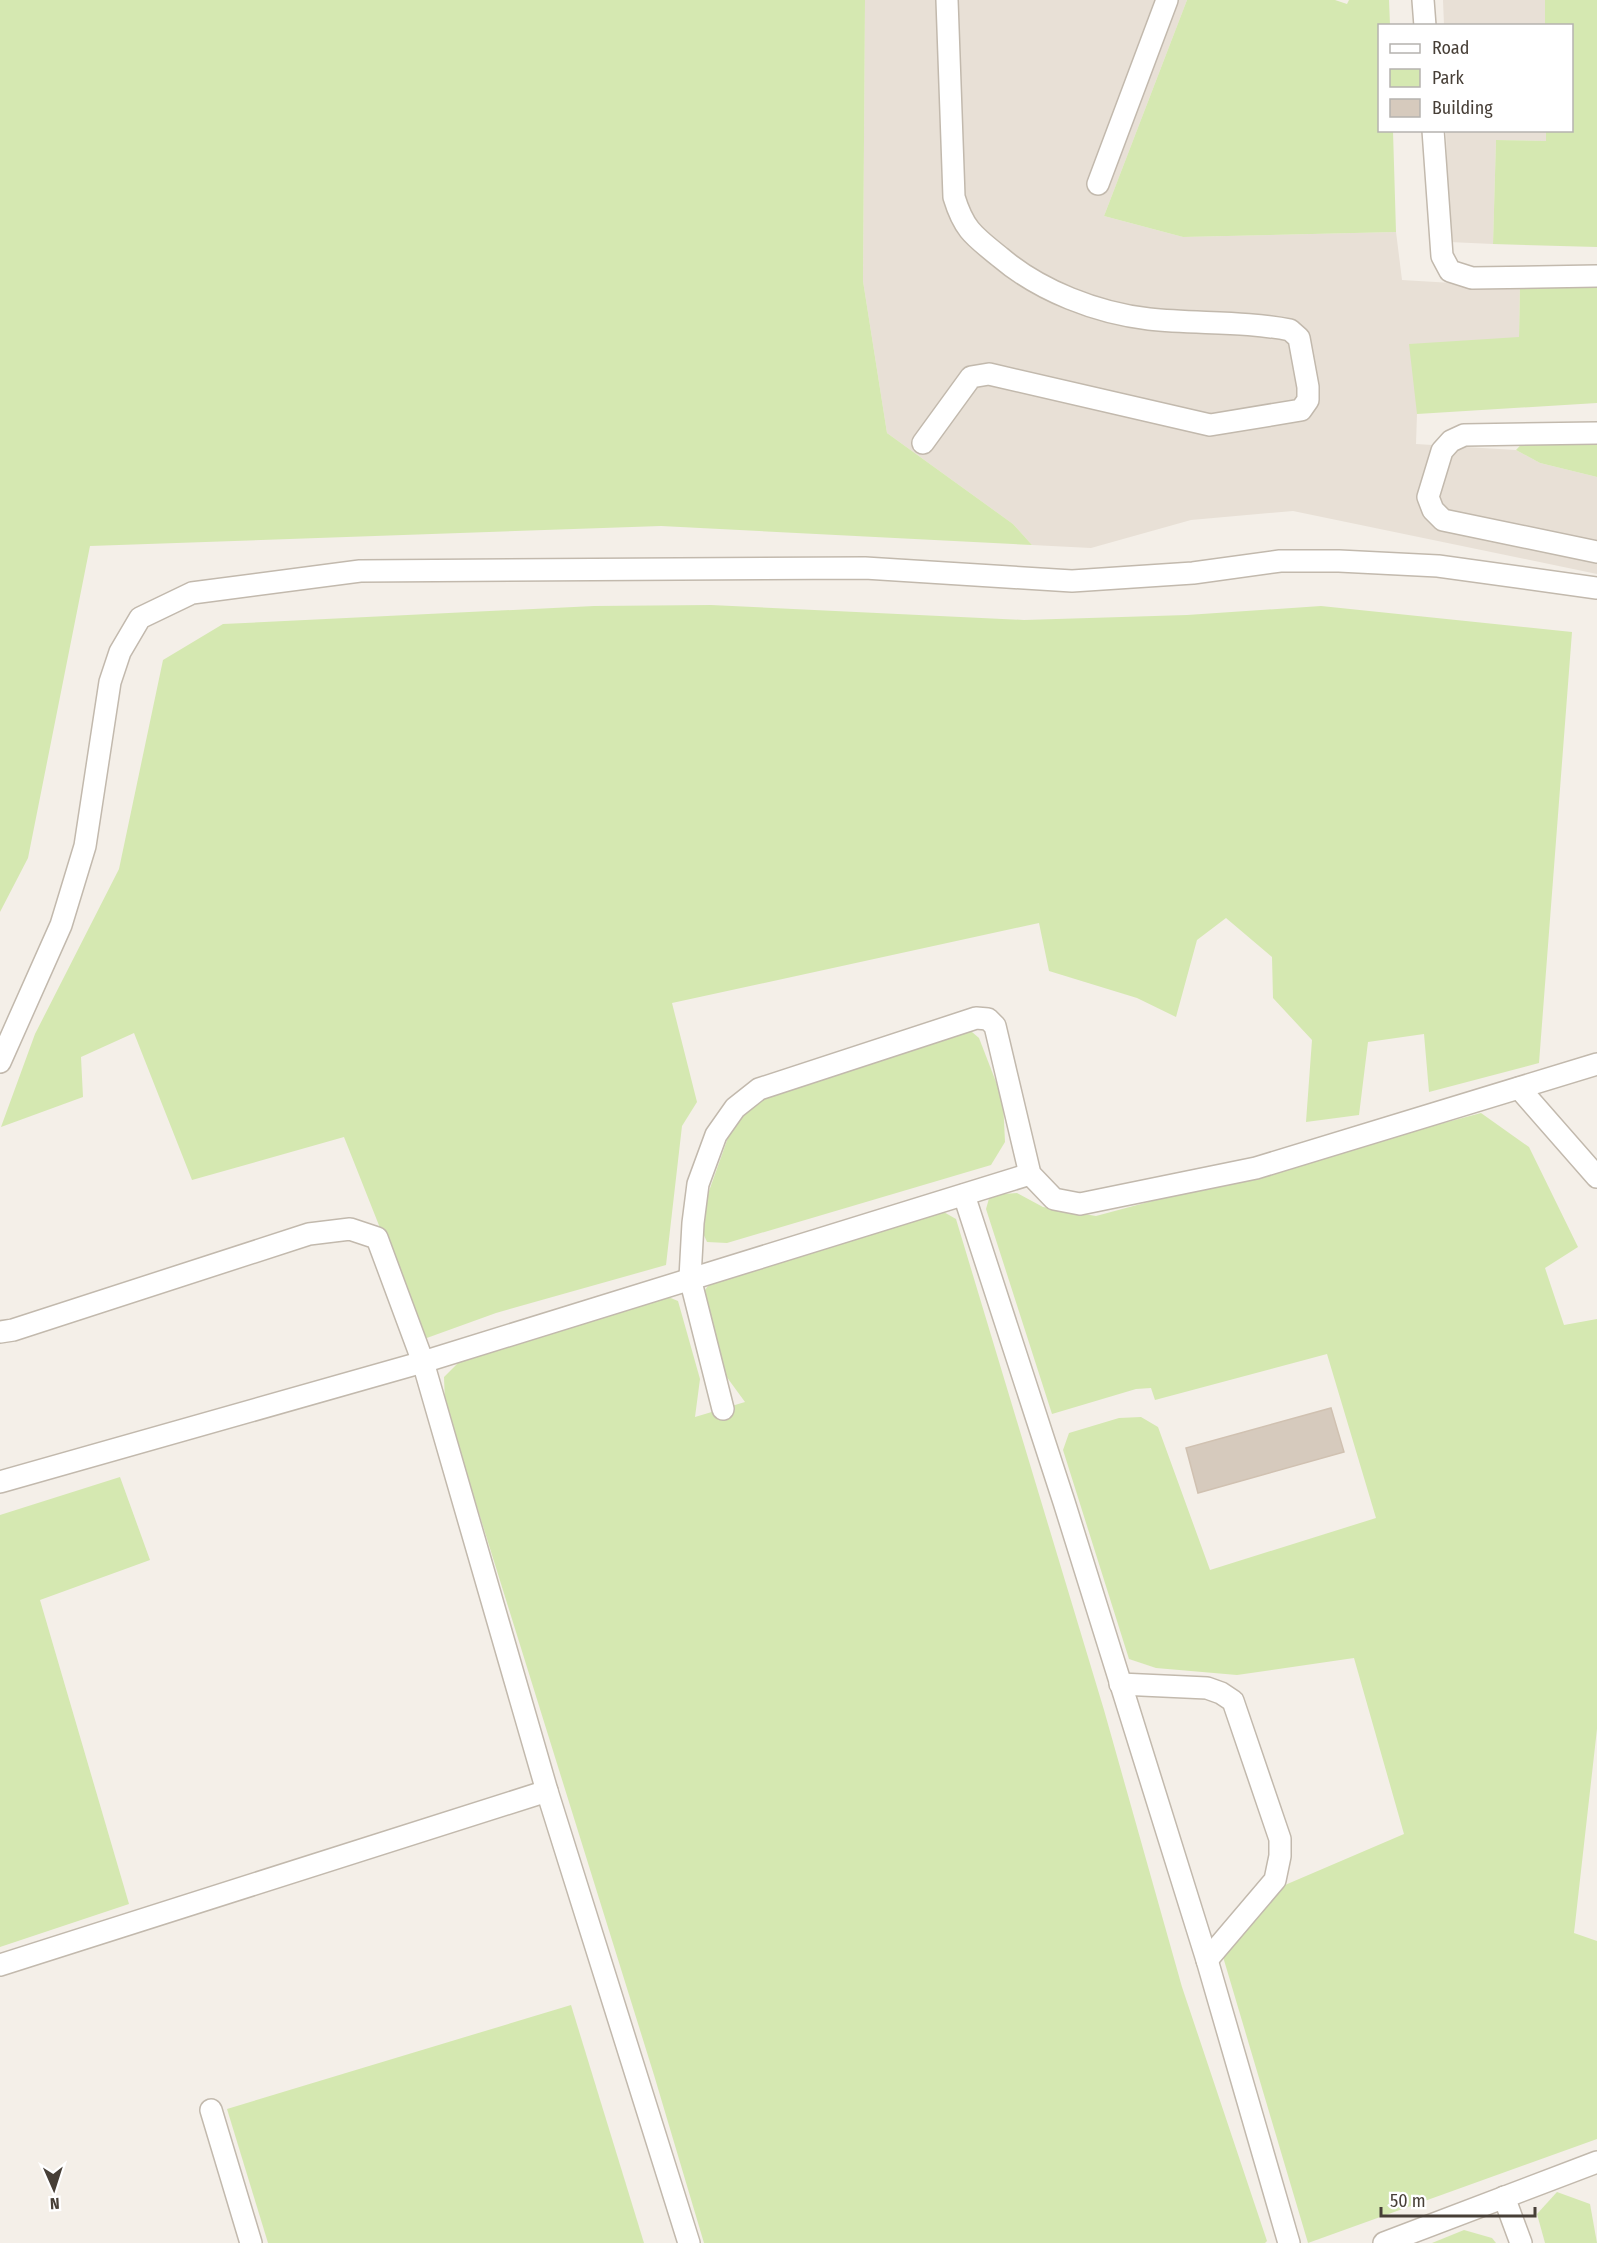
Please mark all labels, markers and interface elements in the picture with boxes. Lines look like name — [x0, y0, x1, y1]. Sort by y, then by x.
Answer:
legend — [1378, 24, 1573, 132]
text: Road — [1432, 37, 1469, 59]
text: Park — [1432, 67, 1465, 89]
text: Building — [1432, 97, 1493, 119]
north arrow — [24, 2159, 84, 2219]
scale bar — [1381, 2180, 1536, 2218]
text: 50 m — [1390, 2190, 1426, 2212]
text: N — [49, 2194, 60, 2213]

